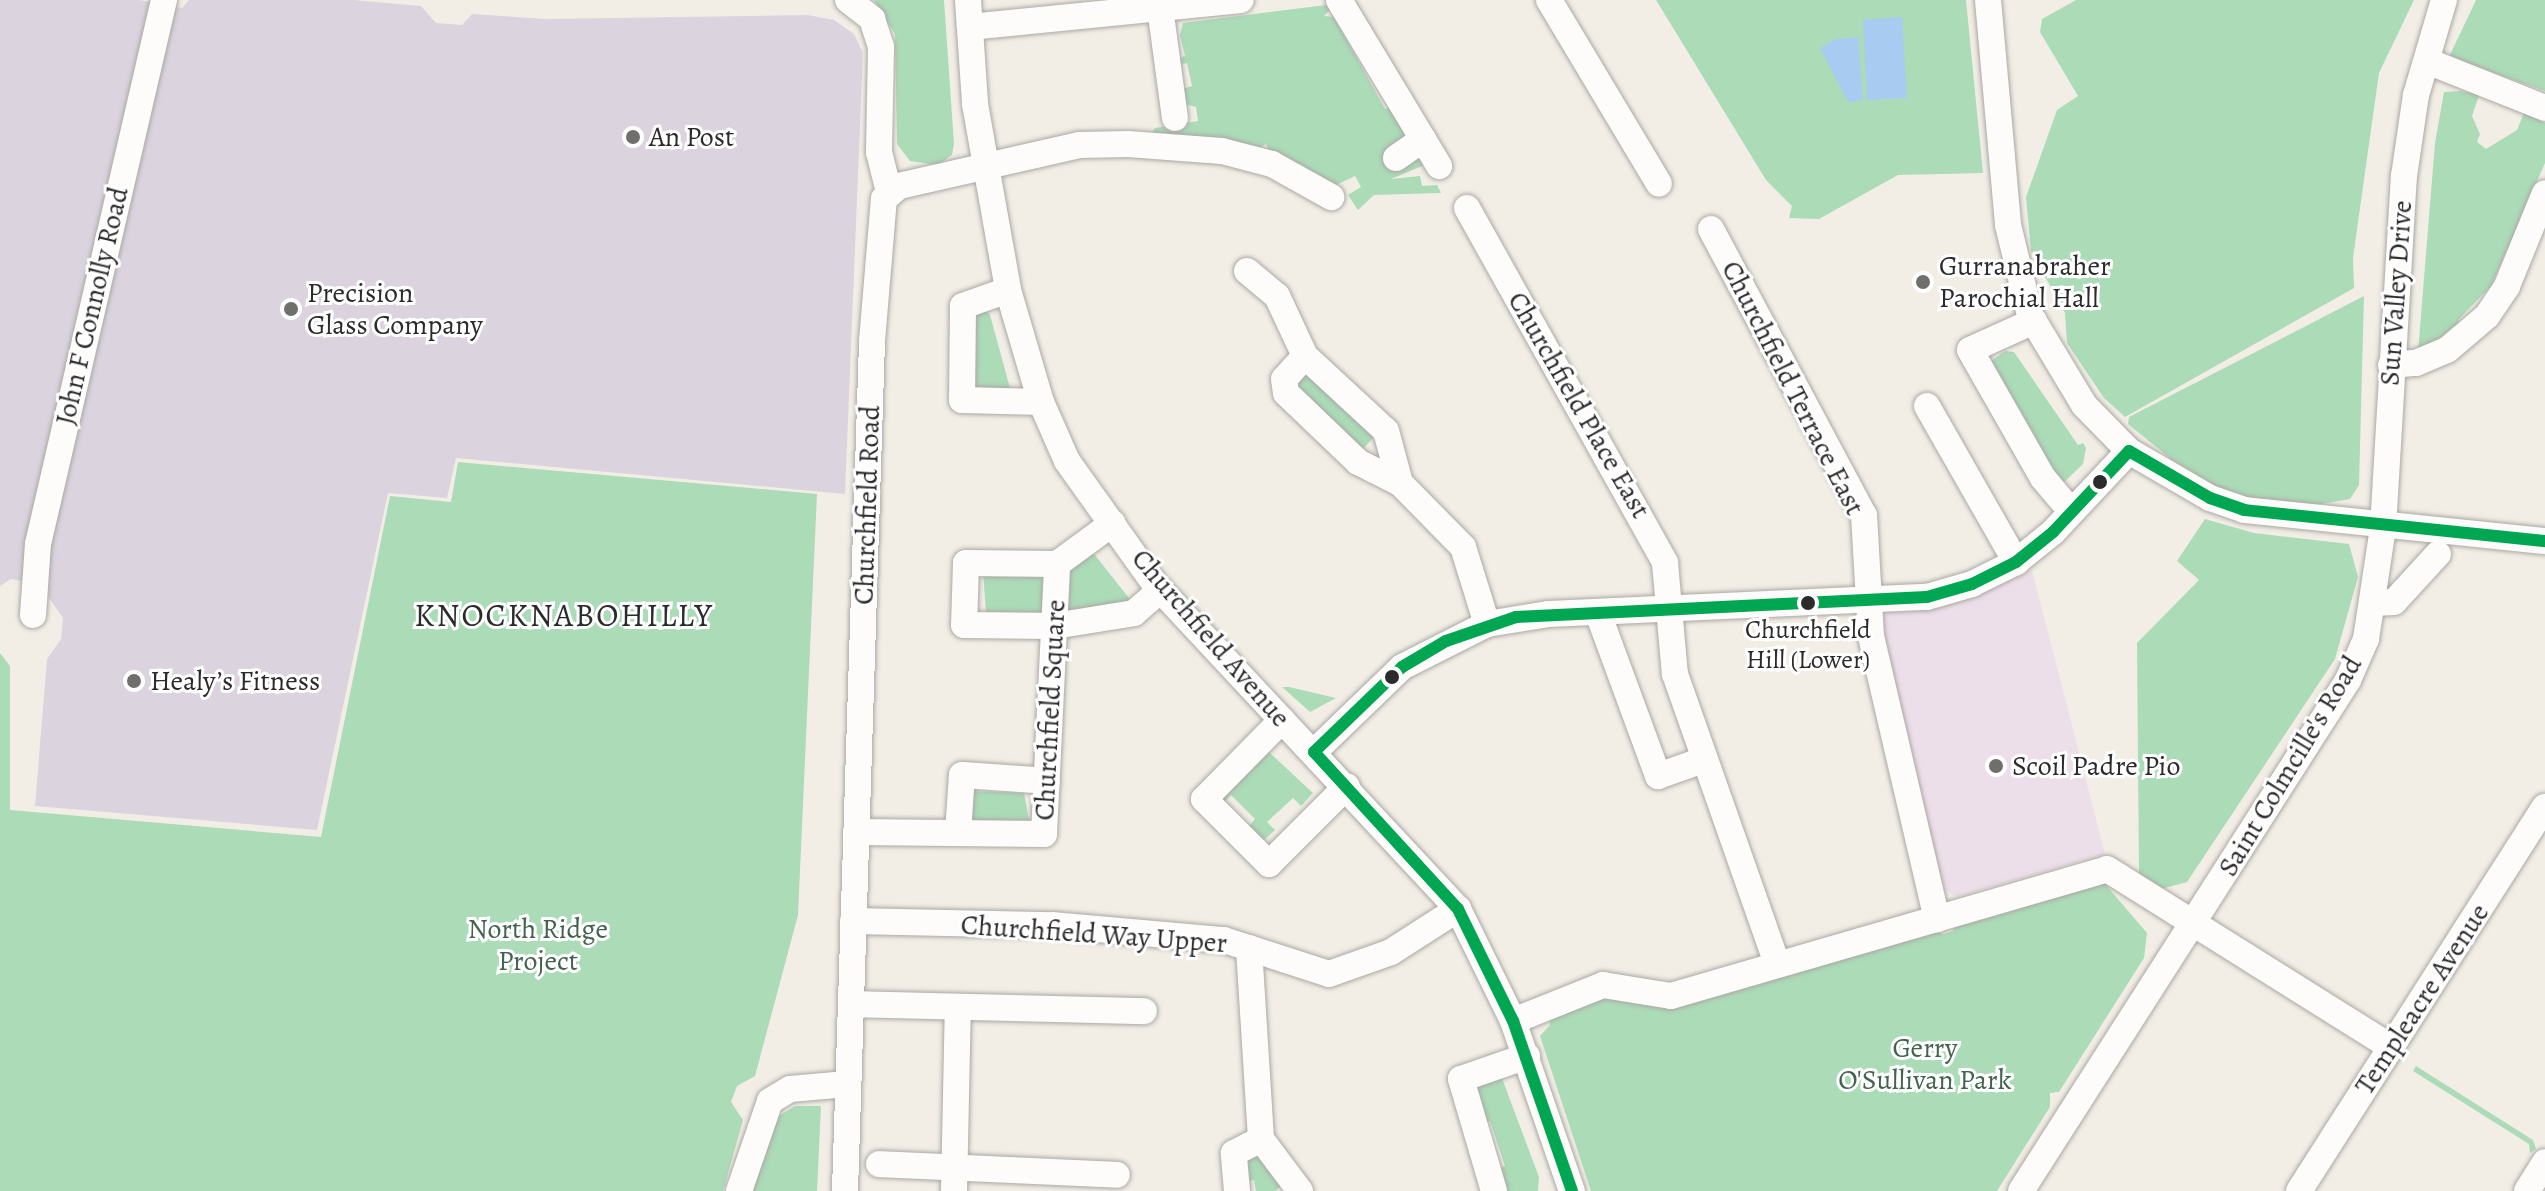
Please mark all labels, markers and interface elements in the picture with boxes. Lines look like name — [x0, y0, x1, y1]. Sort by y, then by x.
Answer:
place label: An Post — [649, 120, 734, 154]
marker: An Post — [624, 128, 642, 146]
street label: John F Connolly Road — [48, 184, 136, 428]
street label: Sun Valley Drive — [2373, 199, 2419, 387]
place label: Gurranabraher Parochial Hall — [1939, 249, 2111, 315]
street label: Churchfield Terrace East — [1714, 255, 1872, 521]
marker: Gurranabraher Parochial Hall — [1914, 273, 1932, 291]
place label: Precision Glass Company — [307, 276, 483, 342]
street label: Churchfield Place East — [1501, 286, 1657, 524]
marker: Precision Glass Company — [282, 300, 300, 318]
street label: Churchfield Road — [847, 405, 887, 605]
unlabelled marker — [2092, 474, 2108, 490]
street label: Churchfield Avenue — [1125, 542, 1297, 734]
marker: Churchfield Hill (Lower) — [1800, 595, 1816, 611]
district label: KNOCKNABOHILLY — [414, 596, 714, 634]
street label: Churchfield Square — [1027, 599, 1073, 821]
place label: Churchfield Hill (Lower) — [1745, 614, 1871, 676]
street label: Saint Colmcille's Road — [2211, 650, 2369, 882]
place label: Healy’s Fitness — [150, 664, 320, 698]
unlabelled marker — [1384, 669, 1400, 685]
marker: Healy’s Fitness — [125, 672, 143, 690]
place label: Scoil Padre Pio — [2012, 749, 2180, 783]
marker: Scoil Padre Pio — [1987, 757, 2005, 775]
street label: Templeacre Avenue — [2348, 897, 2496, 1101]
street label: Churchfield Way Upper — [960, 908, 1228, 960]
park label: North Ridge Project — [468, 912, 608, 978]
park label: Gerry O'Sullivan Park — [1838, 1031, 2012, 1097]

